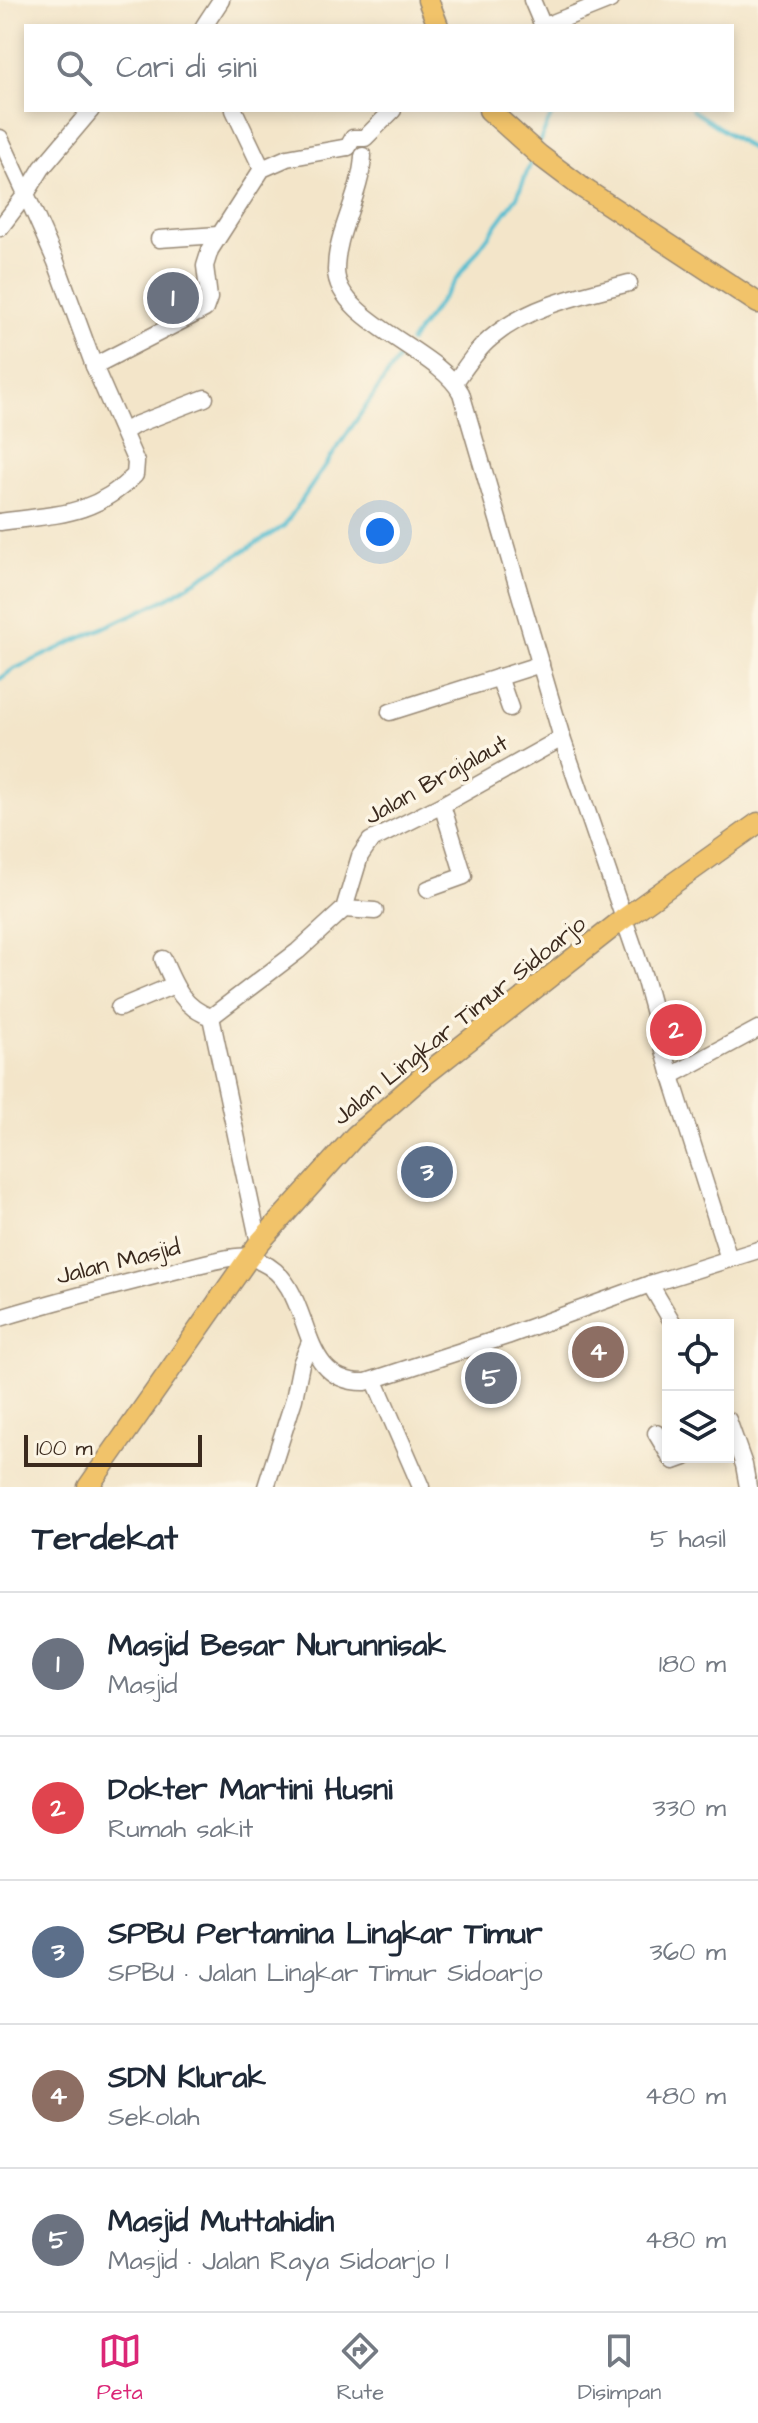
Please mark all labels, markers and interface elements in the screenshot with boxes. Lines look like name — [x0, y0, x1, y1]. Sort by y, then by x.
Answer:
search box — [24, 24, 734, 112]
icon: search — [52, 46, 96, 90]
text: Cari di sini — [116, 47, 257, 89]
pin: 1 — [147, 268, 199, 328]
your location — [360, 512, 400, 552]
street label: Jalan Brajalaut — [359, 726, 515, 833]
street label: Jalan Lingkar Timur Sidoarjo — [326, 907, 595, 1135]
pin: 2 — [650, 1000, 702, 1060]
pin: 3 — [401, 1142, 453, 1202]
street label: Jalan Masjid — [53, 1230, 184, 1294]
map controls — [662, 1319, 734, 1463]
button: locate — [662, 1319, 734, 1391]
pin: 4 — [572, 1322, 624, 1382]
pin: 5 — [465, 1348, 517, 1408]
button: layers — [662, 1391, 734, 1463]
scale bar — [24, 1431, 202, 1467]
text: 100 m — [36, 1433, 93, 1464]
text: Terdekat — [32, 1515, 178, 1563]
text: 5 hasil — [650, 1521, 726, 1557]
text: Masjid Besar Nurunnisak — [108, 1625, 446, 1667]
text: 1 — [56, 1646, 60, 1682]
text: 180 m — [659, 1646, 726, 1682]
text: Masjid — [108, 1667, 178, 1703]
text: Dokter Martini Husni — [108, 1769, 393, 1811]
text: 2 — [51, 1790, 65, 1826]
text: 330 m — [652, 1790, 726, 1826]
text: Rumah sakit — [108, 1811, 253, 1847]
text: SPBU Pertamina Lingkar Timur — [108, 1913, 542, 1955]
text: 3 — [51, 1934, 65, 1970]
text: 360 m — [649, 1934, 726, 1970]
text: SPBU · Jalan Lingkar Timur Sidoarjo — [108, 1955, 543, 1991]
text: SDN Klurak — [108, 2057, 266, 2099]
text: 4 — [49, 2078, 67, 2114]
text: 480 m — [644, 2078, 726, 2114]
text: Sekolah — [108, 2099, 200, 2135]
text: Masjid Muttahidin — [108, 2201, 334, 2243]
text: 5 — [49, 2222, 67, 2258]
text: 480 m — [644, 2222, 726, 2258]
text: Masjid · Jalan Raya Sidoarjo 1 — [108, 2243, 449, 2279]
tab: Peta — [97, 2329, 143, 2408]
tab: Rute — [336, 2329, 384, 2408]
tab: Disimpan — [578, 2329, 661, 2408]

